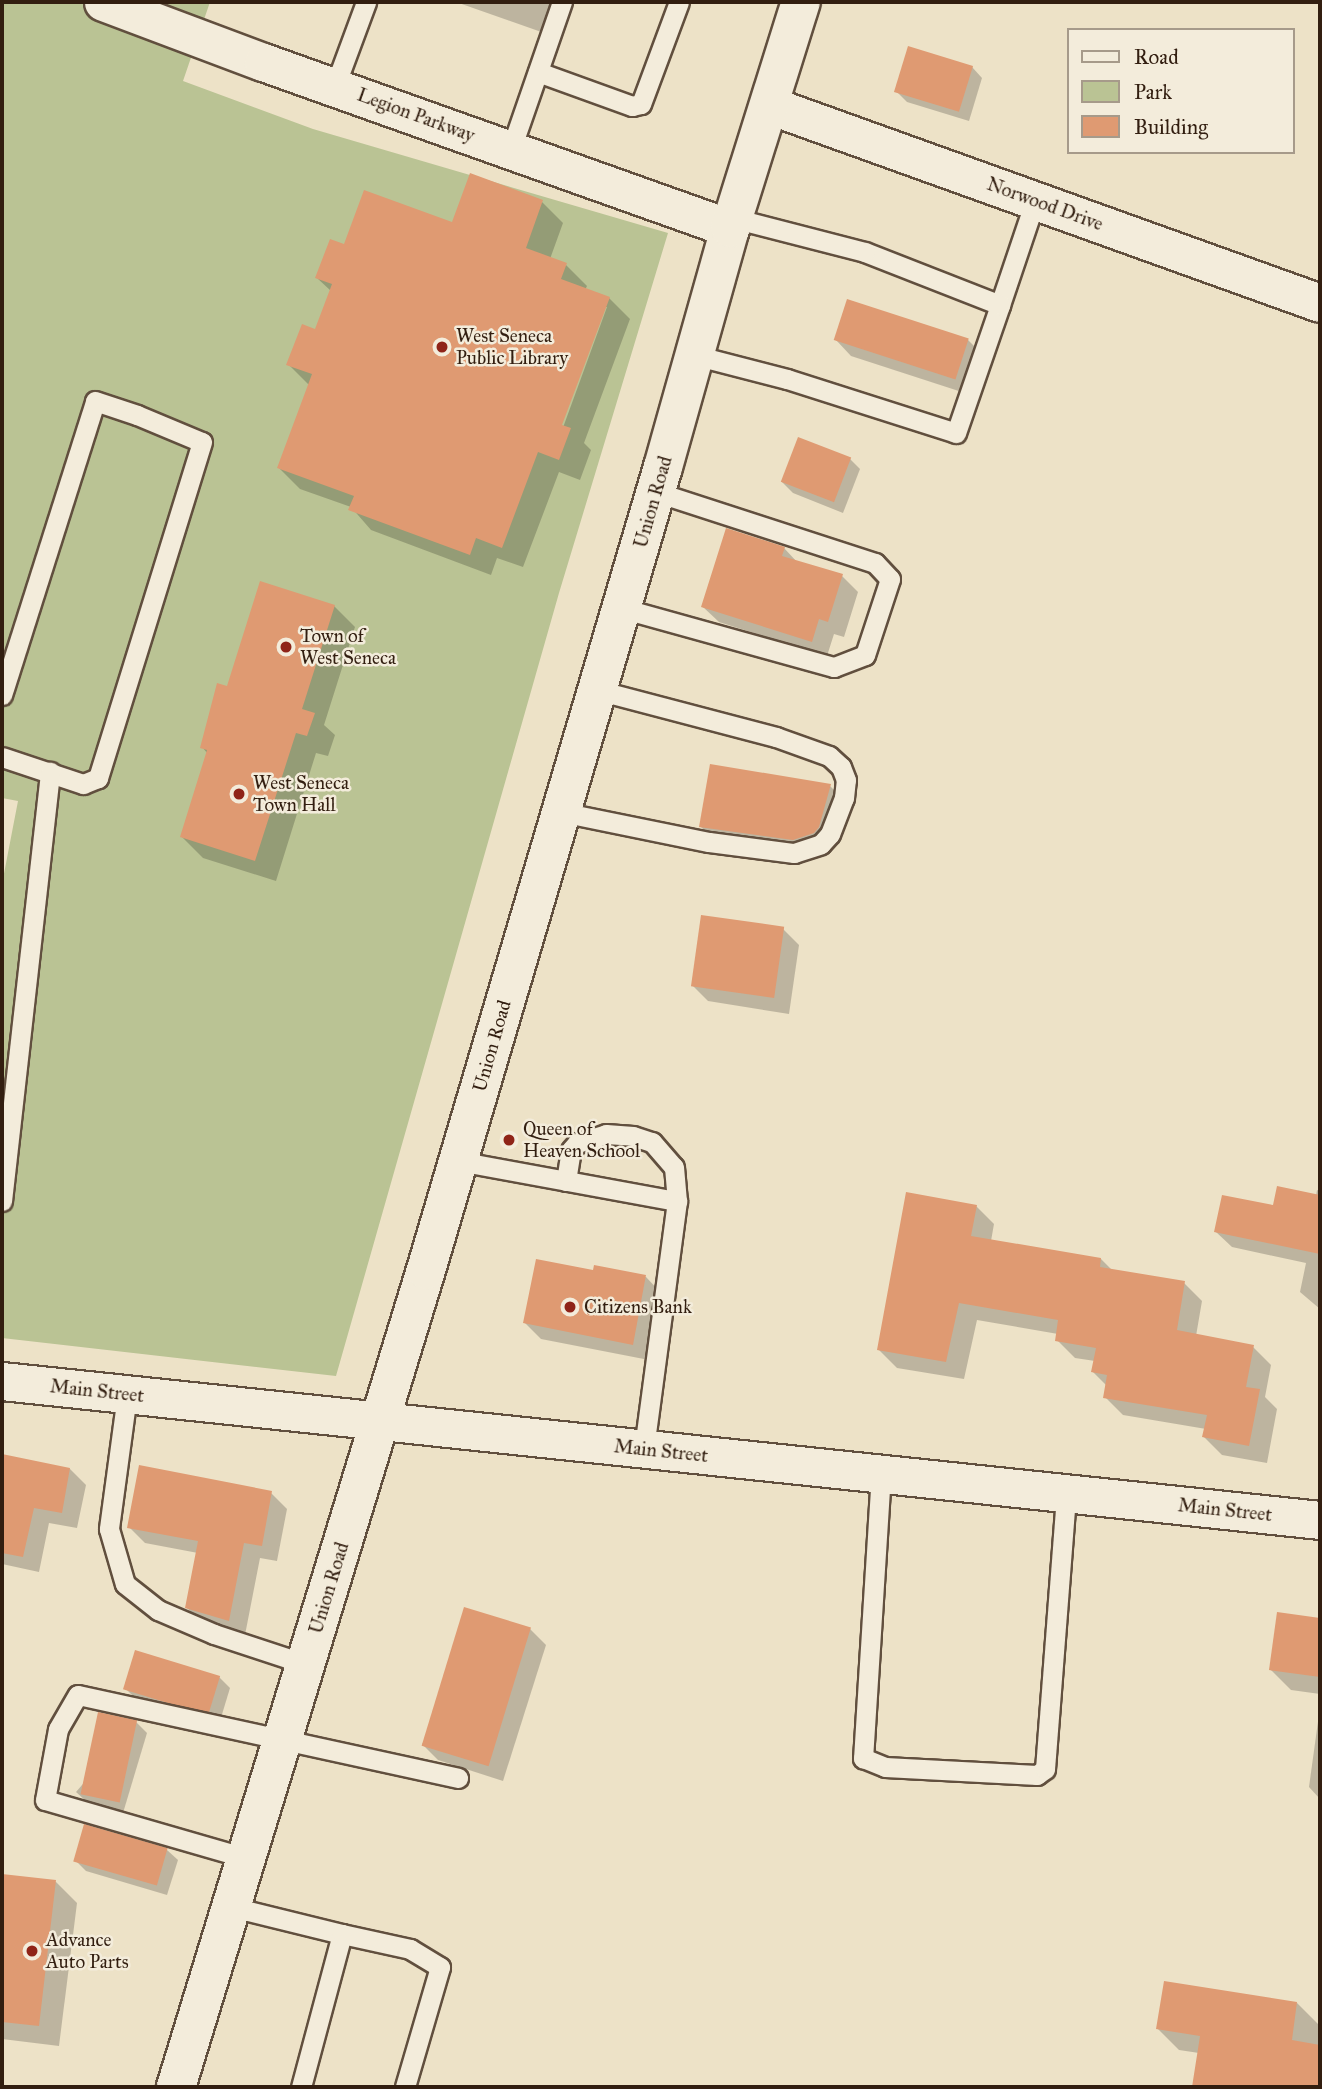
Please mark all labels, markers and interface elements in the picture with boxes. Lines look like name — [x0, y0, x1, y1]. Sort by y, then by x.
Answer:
legend — [1066, 28, 1294, 154]
text: Road — [1134, 44, 1179, 70]
text: Park — [1134, 79, 1172, 105]
street label: Legion Parkway — [354, 83, 478, 147]
text: Building — [1134, 114, 1208, 140]
street label: Norwood Drive — [984, 172, 1106, 236]
place label: West Seneca Public Library — [456, 325, 568, 369]
marker: West Seneca Public Library — [434, 339, 450, 355]
street label: Union Road — [629, 453, 677, 551]
place label: Town of West Seneca — [300, 625, 396, 669]
marker: Town of West Seneca — [278, 639, 294, 655]
place label: West Seneca Town Hall — [253, 772, 349, 816]
marker: West Seneca Town Hall — [231, 786, 247, 802]
street label: Union Road — [468, 997, 516, 1095]
place label: Queen of Heaven School — [523, 1118, 640, 1162]
marker: Queen of Heaven School — [501, 1132, 517, 1148]
place label: Citizens Bank — [584, 1296, 692, 1318]
marker: Citizens Bank — [562, 1299, 578, 1315]
street label: Main Street — [49, 1375, 145, 1407]
street label: Main Street — [613, 1435, 709, 1467]
street label: Main Street — [1177, 1494, 1273, 1526]
street label: Union Road — [304, 1539, 354, 1637]
place label: Advance Auto Parts — [46, 1929, 129, 1973]
marker: Advance Auto Parts — [24, 1943, 40, 1959]

